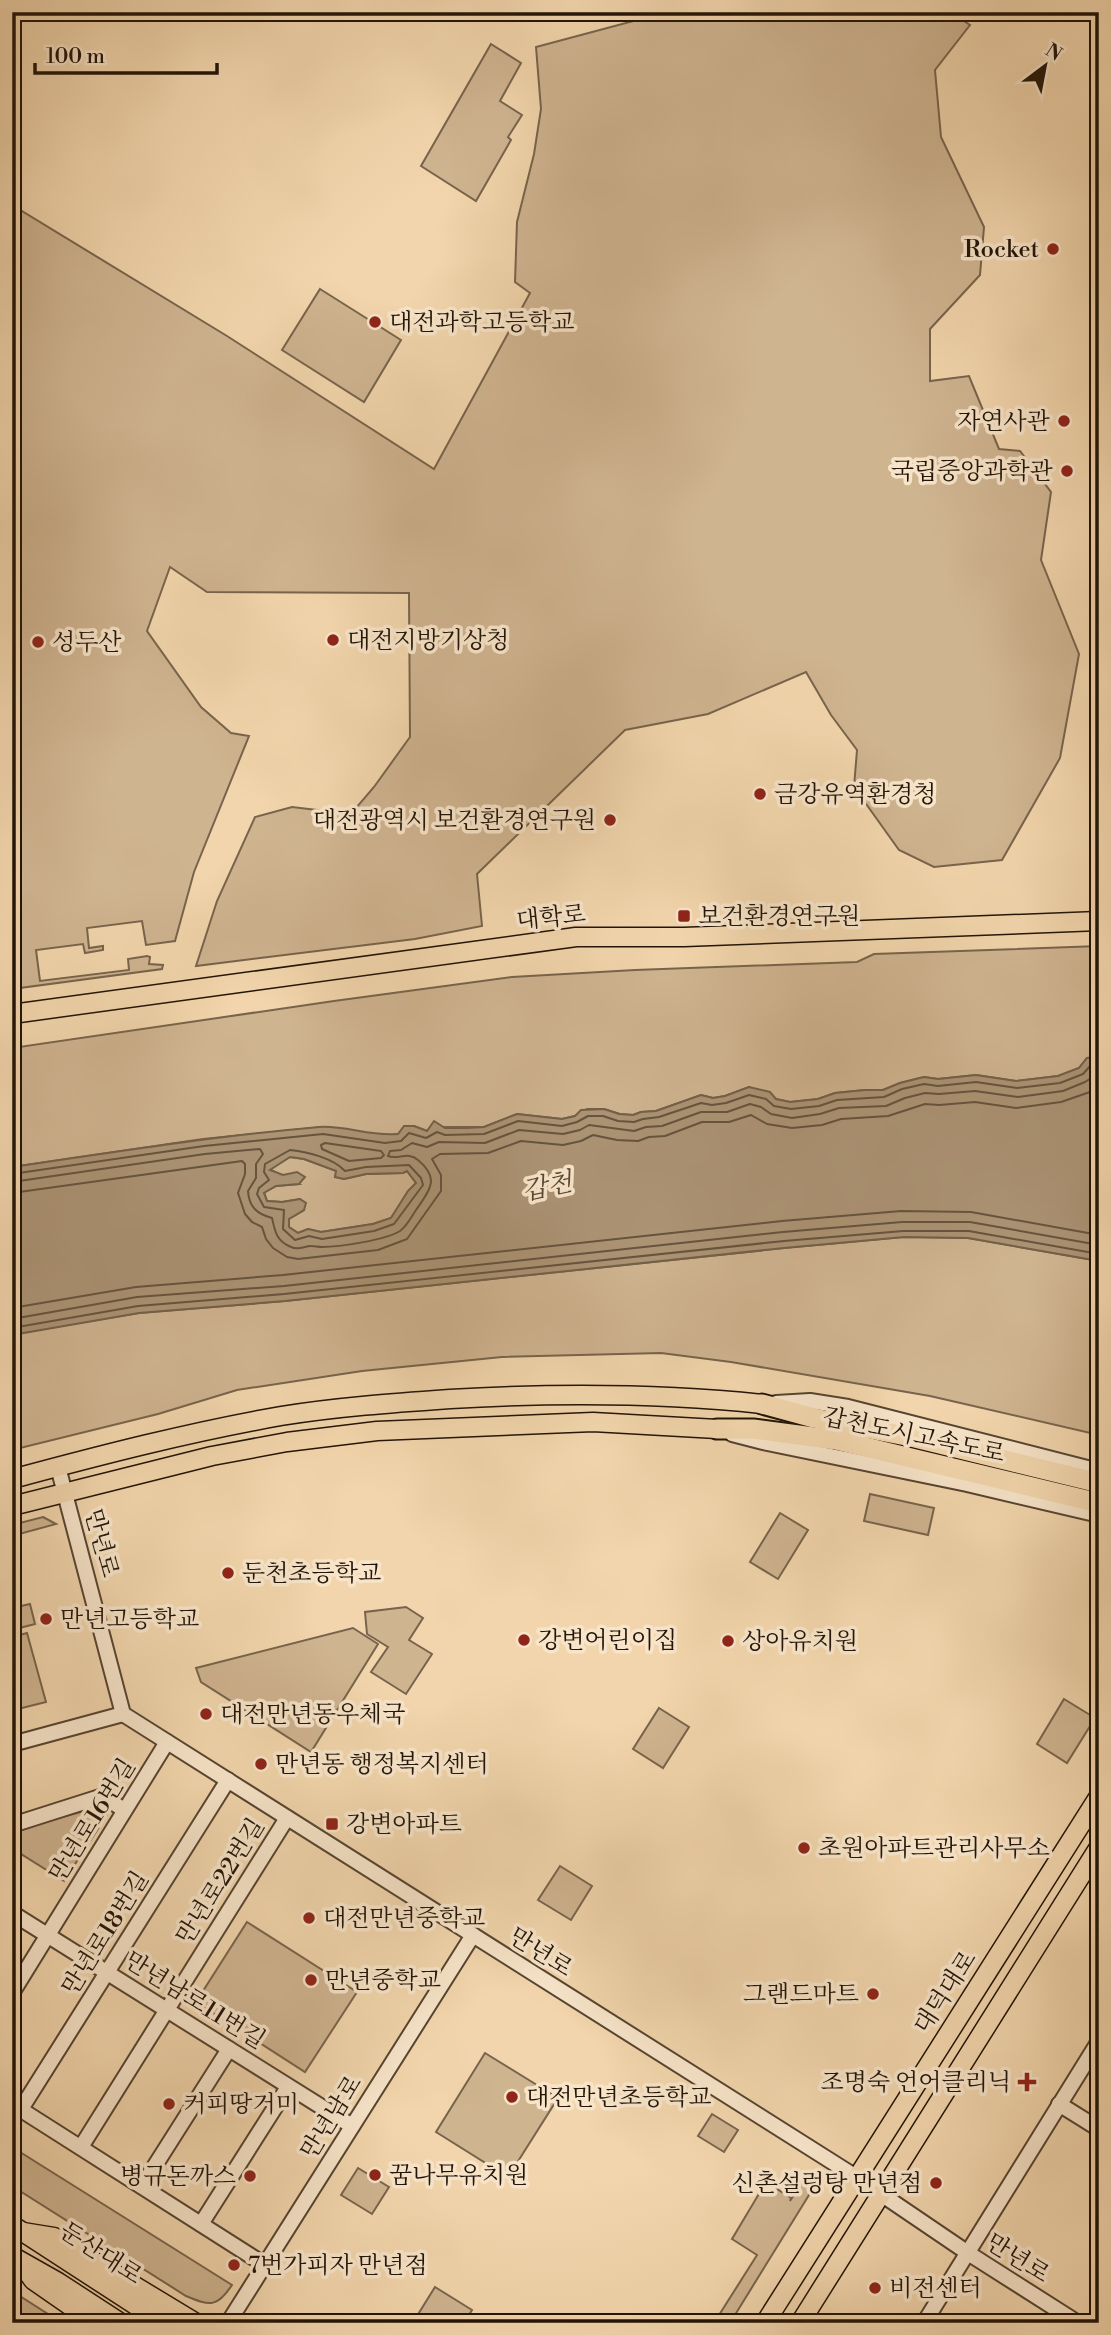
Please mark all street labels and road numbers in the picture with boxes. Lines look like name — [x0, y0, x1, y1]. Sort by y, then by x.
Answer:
street label: 대학로 — [515, 899, 587, 937]
street label: 갑천도시고속도로 — [820, 1402, 1008, 1470]
street label: 만년로 — [78, 1506, 125, 1581]
street label: 만년로16번길 — [43, 1753, 143, 1888]
street label: 만년로22번길 — [170, 1813, 272, 1950]
street label: 만년로18번길 — [56, 1866, 156, 2001]
street label: 만년로 — [503, 1922, 578, 1984]
street label: 대덕대로 — [908, 1945, 984, 2040]
street label: 만년남로11번길 — [118, 1946, 271, 2056]
street label: 만년남로 — [295, 2070, 369, 2165]
street label: 둔산대로 — [53, 2216, 148, 2292]
street label: 만년로 — [980, 2228, 1055, 2290]

